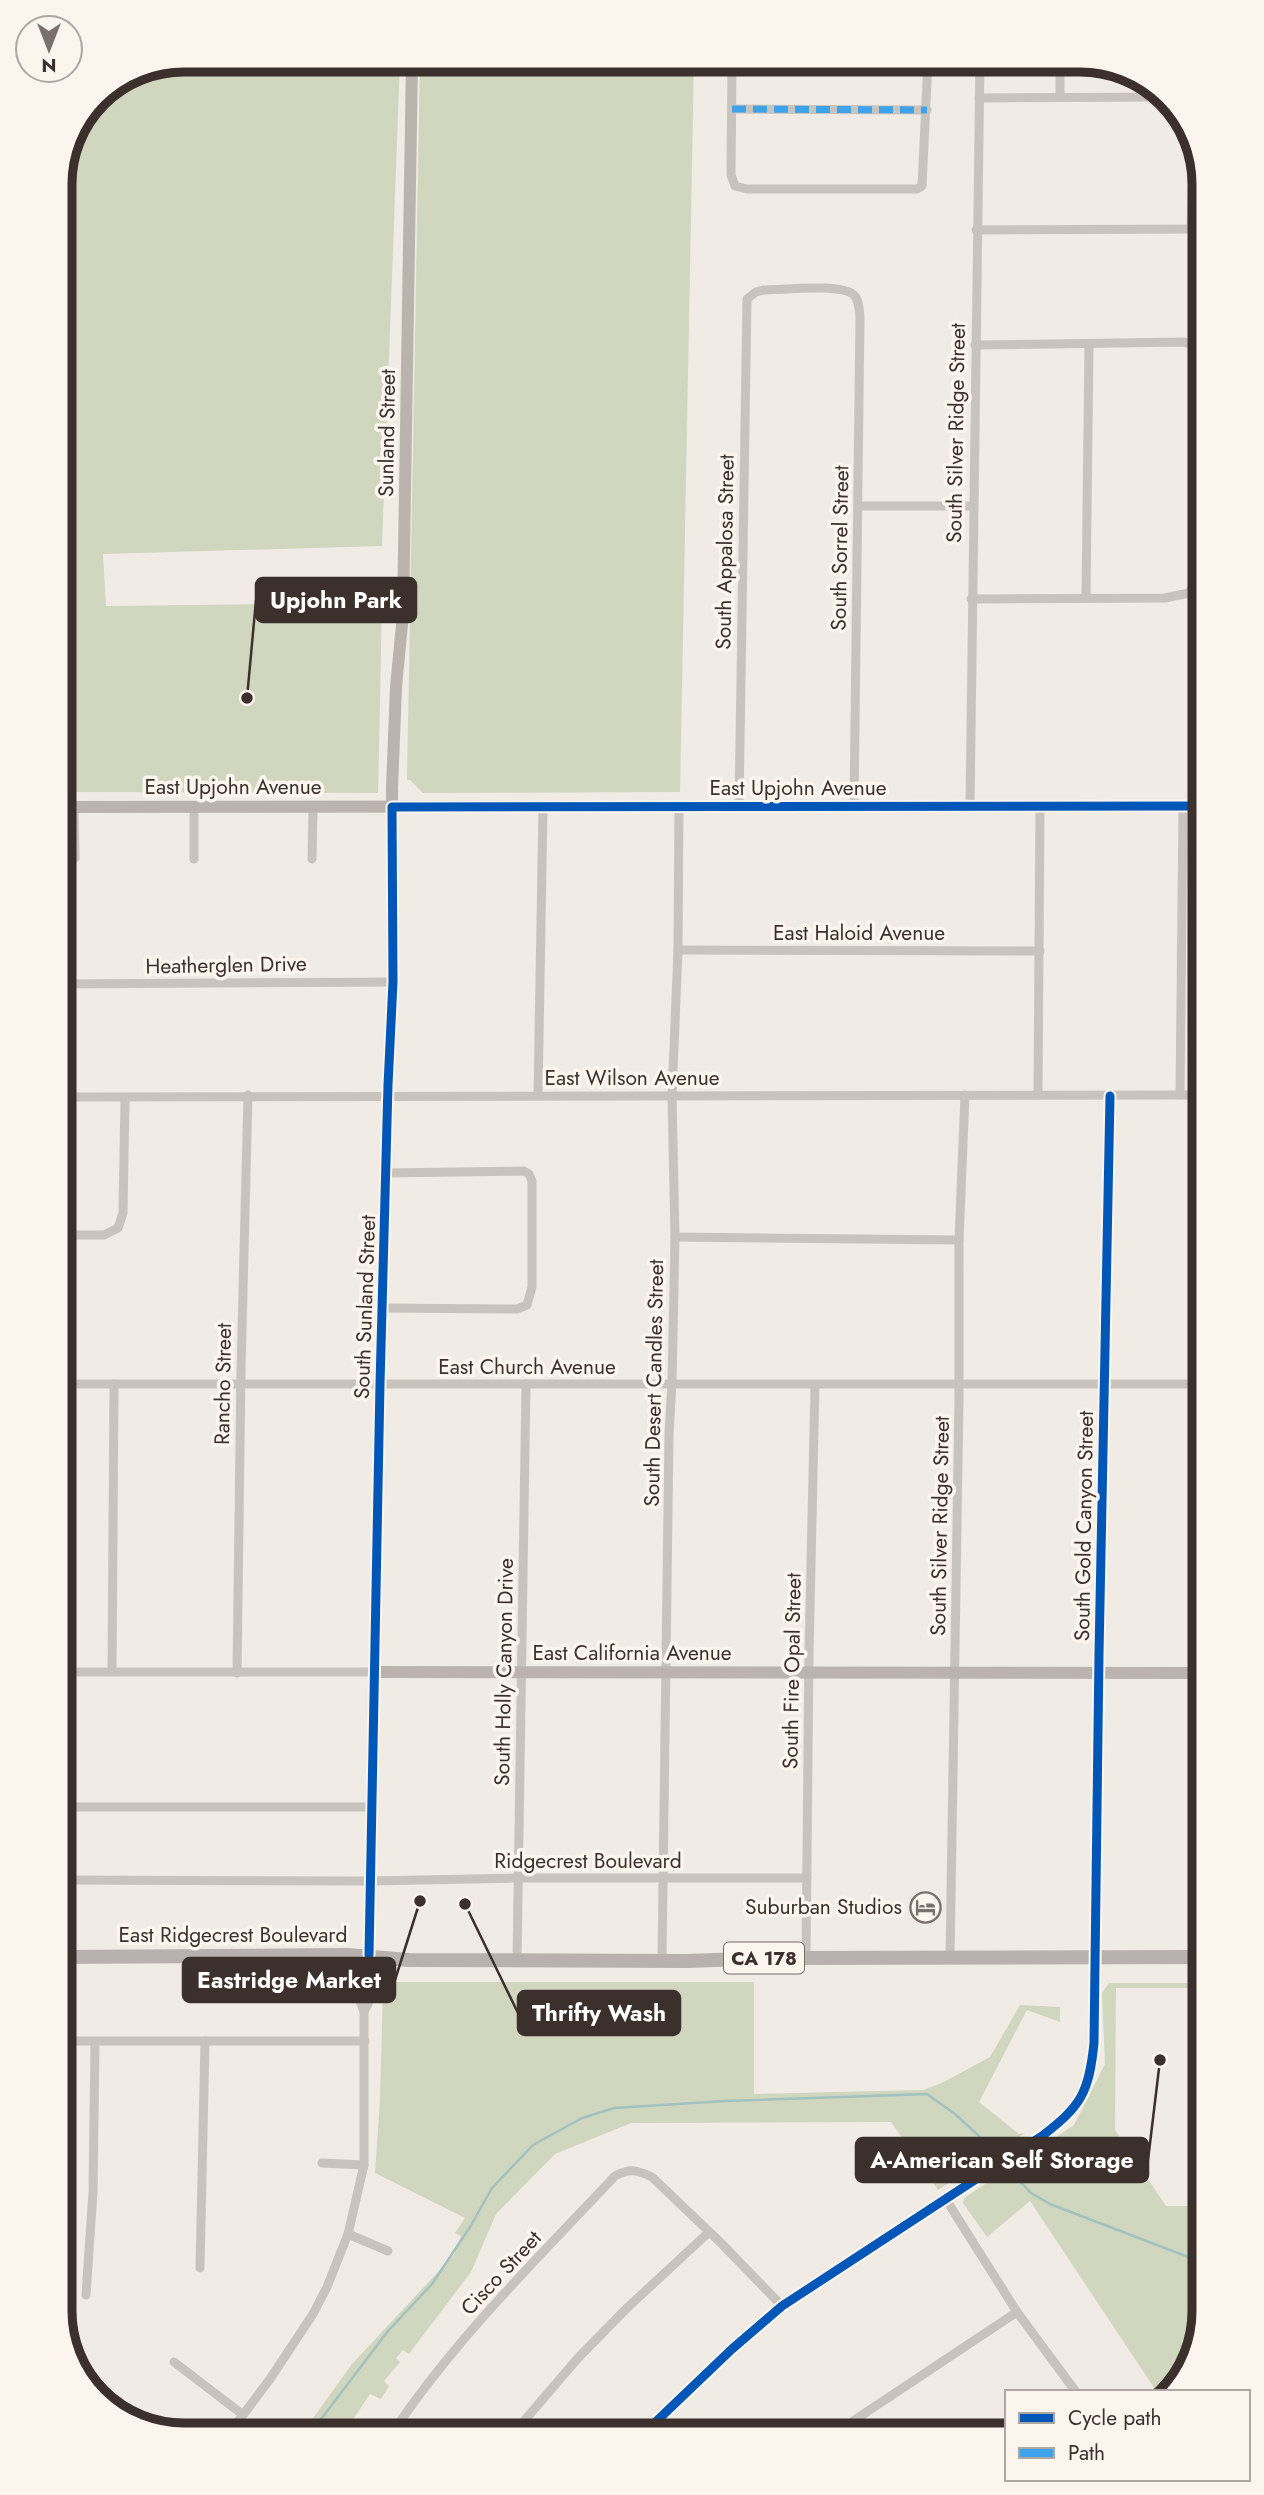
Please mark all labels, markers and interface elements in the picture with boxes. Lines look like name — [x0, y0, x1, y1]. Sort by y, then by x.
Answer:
north arrow — [14, 14, 84, 84]
text: N — [41, 52, 57, 79]
street label: South Silver Ridge Street — [939, 323, 973, 543]
street label: Sunland Street — [371, 369, 403, 497]
street label: South Appalosa Street — [708, 454, 742, 650]
street label: South Sorrel Street — [824, 465, 856, 631]
callout: Upjohn Park — [256, 578, 416, 622]
text: Upjohn Park — [270, 583, 403, 617]
street label: East Upjohn Avenue — [144, 772, 322, 802]
street label: East Upjohn Avenue — [709, 773, 887, 803]
street label: East Haloid Avenue — [773, 918, 945, 948]
street label: Heatherglen Drive — [145, 949, 307, 981]
street label: East Wilson Avenue — [544, 1063, 720, 1093]
street label: South Sunland Street — [347, 1214, 383, 1400]
street label: South Desert Candles Street — [637, 1259, 671, 1507]
street label: Rancho Street — [207, 1323, 239, 1445]
street label: East Church Avenue — [438, 1352, 616, 1382]
street label: South Gold Canyon Street — [1067, 1411, 1101, 1641]
street label: South Silver Ridge Street — [923, 1416, 957, 1636]
street label: South Holly Canyon Drive — [487, 1558, 521, 1786]
street label: South Fire Opal Street — [775, 1573, 809, 1769]
street label: East California Avenue — [532, 1638, 732, 1668]
street label: Ridgecrest Boulevard — [494, 1846, 682, 1876]
hotel icon: Suburban Studios — [908, 1890, 942, 1924]
place label: Suburban Studios — [745, 1892, 902, 1922]
street label: East Ridgecrest Boulevard — [118, 1920, 348, 1950]
road number: CA 178 — [724, 1942, 804, 1974]
callout: Eastridge Market — [183, 1958, 395, 2002]
text: Eastridge Market — [197, 1963, 382, 1997]
callout: Thrifty Wash — [518, 1991, 680, 2035]
text: Thrifty Wash — [532, 1996, 666, 2030]
callout: A-American Self Storage — [856, 2138, 1148, 2182]
text: A-American Self Storage — [869, 2143, 1134, 2177]
street label: Cisco Street — [454, 2224, 548, 2322]
legend — [1005, 2390, 1250, 2481]
text: Cycle path — [1068, 2403, 1161, 2433]
text: Path — [1068, 2438, 1105, 2468]

